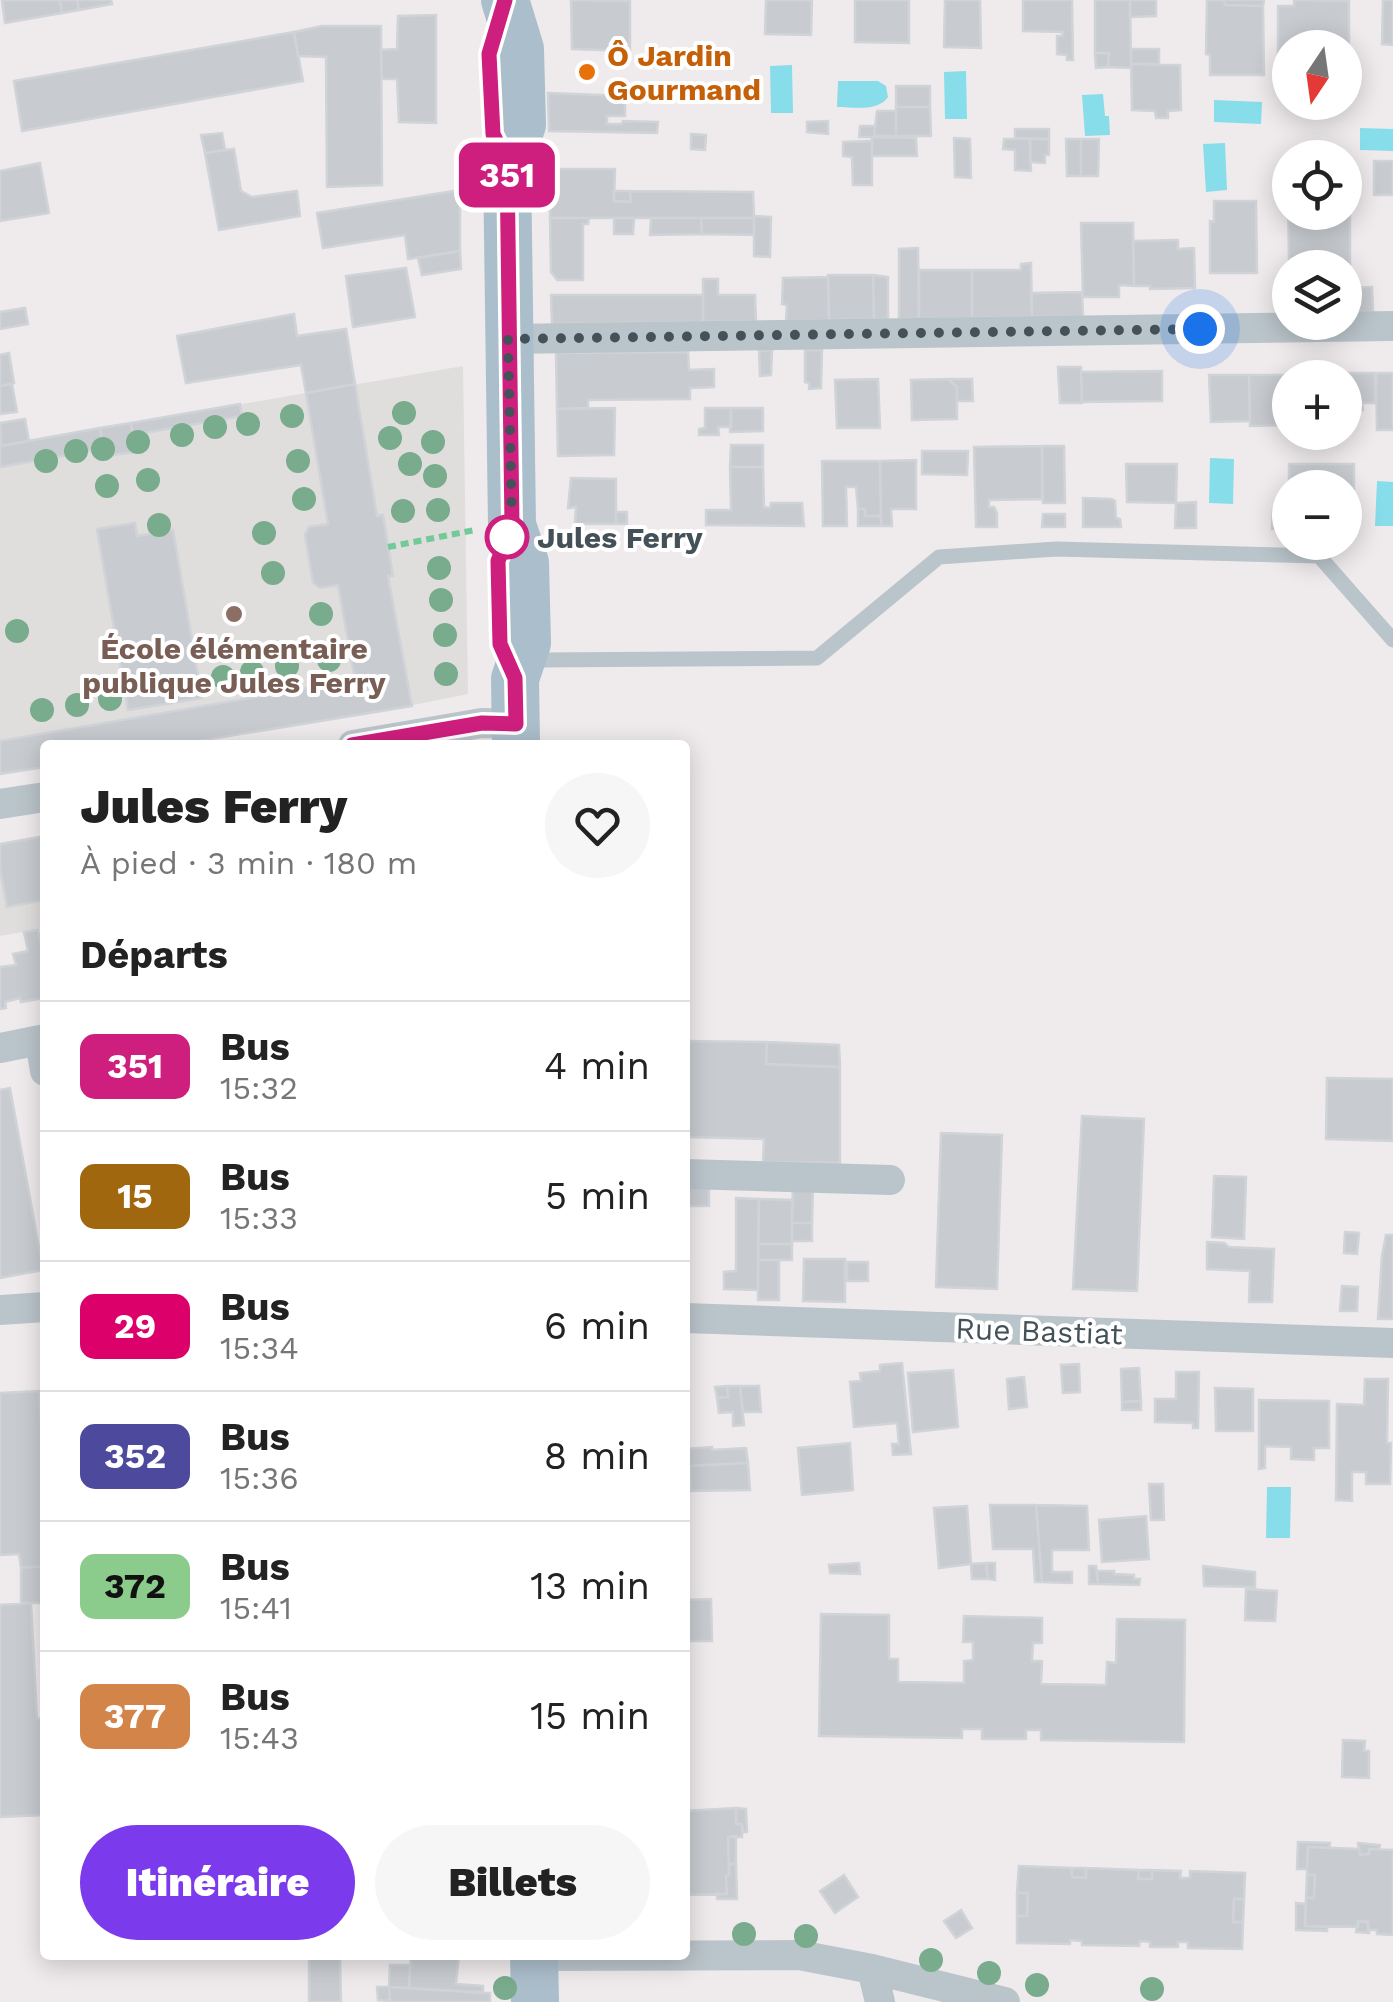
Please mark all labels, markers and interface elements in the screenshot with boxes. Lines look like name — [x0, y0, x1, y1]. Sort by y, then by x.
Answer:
north arrow — [1272, 30, 1362, 120]
map controls — [1272, 30, 1362, 560]
place label: Ô Jardin Gourmand — [607, 38, 761, 107]
marker: Ô Jardin Gourmand — [576, 61, 598, 83]
button: locate — [1272, 140, 1362, 230]
line badge: 351 — [450, 142, 564, 208]
text: 351 — [479, 154, 535, 196]
button: layers — [1272, 250, 1362, 340]
your location — [1175, 304, 1225, 354]
button: + — [1272, 360, 1362, 450]
button: − — [1272, 470, 1362, 560]
marker: Jules Ferry — [486, 516, 528, 558]
place label: Jules Ferry — [537, 520, 703, 555]
marker: École élémentaire publique Jules Ferry — [223, 603, 245, 625]
place label: École élémentaire publique Jules Ferry — [82, 631, 386, 700]
button: heart — [545, 773, 650, 878]
text: Jules Ferry — [80, 778, 347, 835]
text: À pied · 3 min · 180 m — [80, 844, 417, 882]
text: Départs — [80, 933, 228, 977]
text: Bus — [220, 1025, 290, 1069]
text: 4 min — [544, 1044, 650, 1088]
text: 351 — [107, 1045, 163, 1087]
text: 15:32 — [220, 1069, 298, 1107]
text: Bus — [220, 1155, 290, 1199]
text: 5 min — [545, 1174, 650, 1218]
text: 15 — [117, 1175, 153, 1217]
text: 15:33 — [220, 1199, 298, 1237]
text: Bus — [220, 1285, 290, 1329]
text: 6 min — [544, 1304, 650, 1348]
text: 29 — [114, 1305, 156, 1347]
street label: Rue Bastiat — [955, 1311, 1124, 1351]
text: 15:34 — [220, 1329, 299, 1367]
text: Bus — [220, 1415, 290, 1459]
text: 8 min — [544, 1434, 650, 1478]
text: 352 — [104, 1435, 166, 1477]
text: 15:36 — [220, 1459, 299, 1497]
text: Bus — [220, 1545, 290, 1589]
text: 13 min — [530, 1564, 650, 1608]
text: 372 — [104, 1565, 166, 1607]
text: 15:41 — [220, 1589, 292, 1627]
text: Bus — [220, 1675, 290, 1719]
text: 15 min — [530, 1694, 650, 1738]
text: 377 — [104, 1695, 166, 1737]
text: 15:43 — [220, 1719, 299, 1757]
button: Itinéraire — [80, 1825, 355, 1940]
button: Billets — [375, 1825, 650, 1940]

